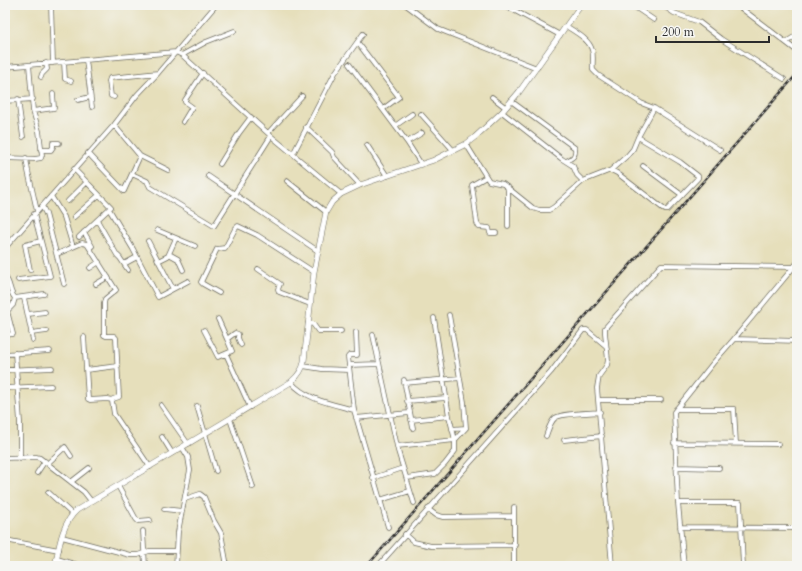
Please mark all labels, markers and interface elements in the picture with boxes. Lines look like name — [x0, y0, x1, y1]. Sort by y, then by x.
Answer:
scale bar — [656, 18, 769, 44]
text: 200 m — [662, 24, 695, 40]

